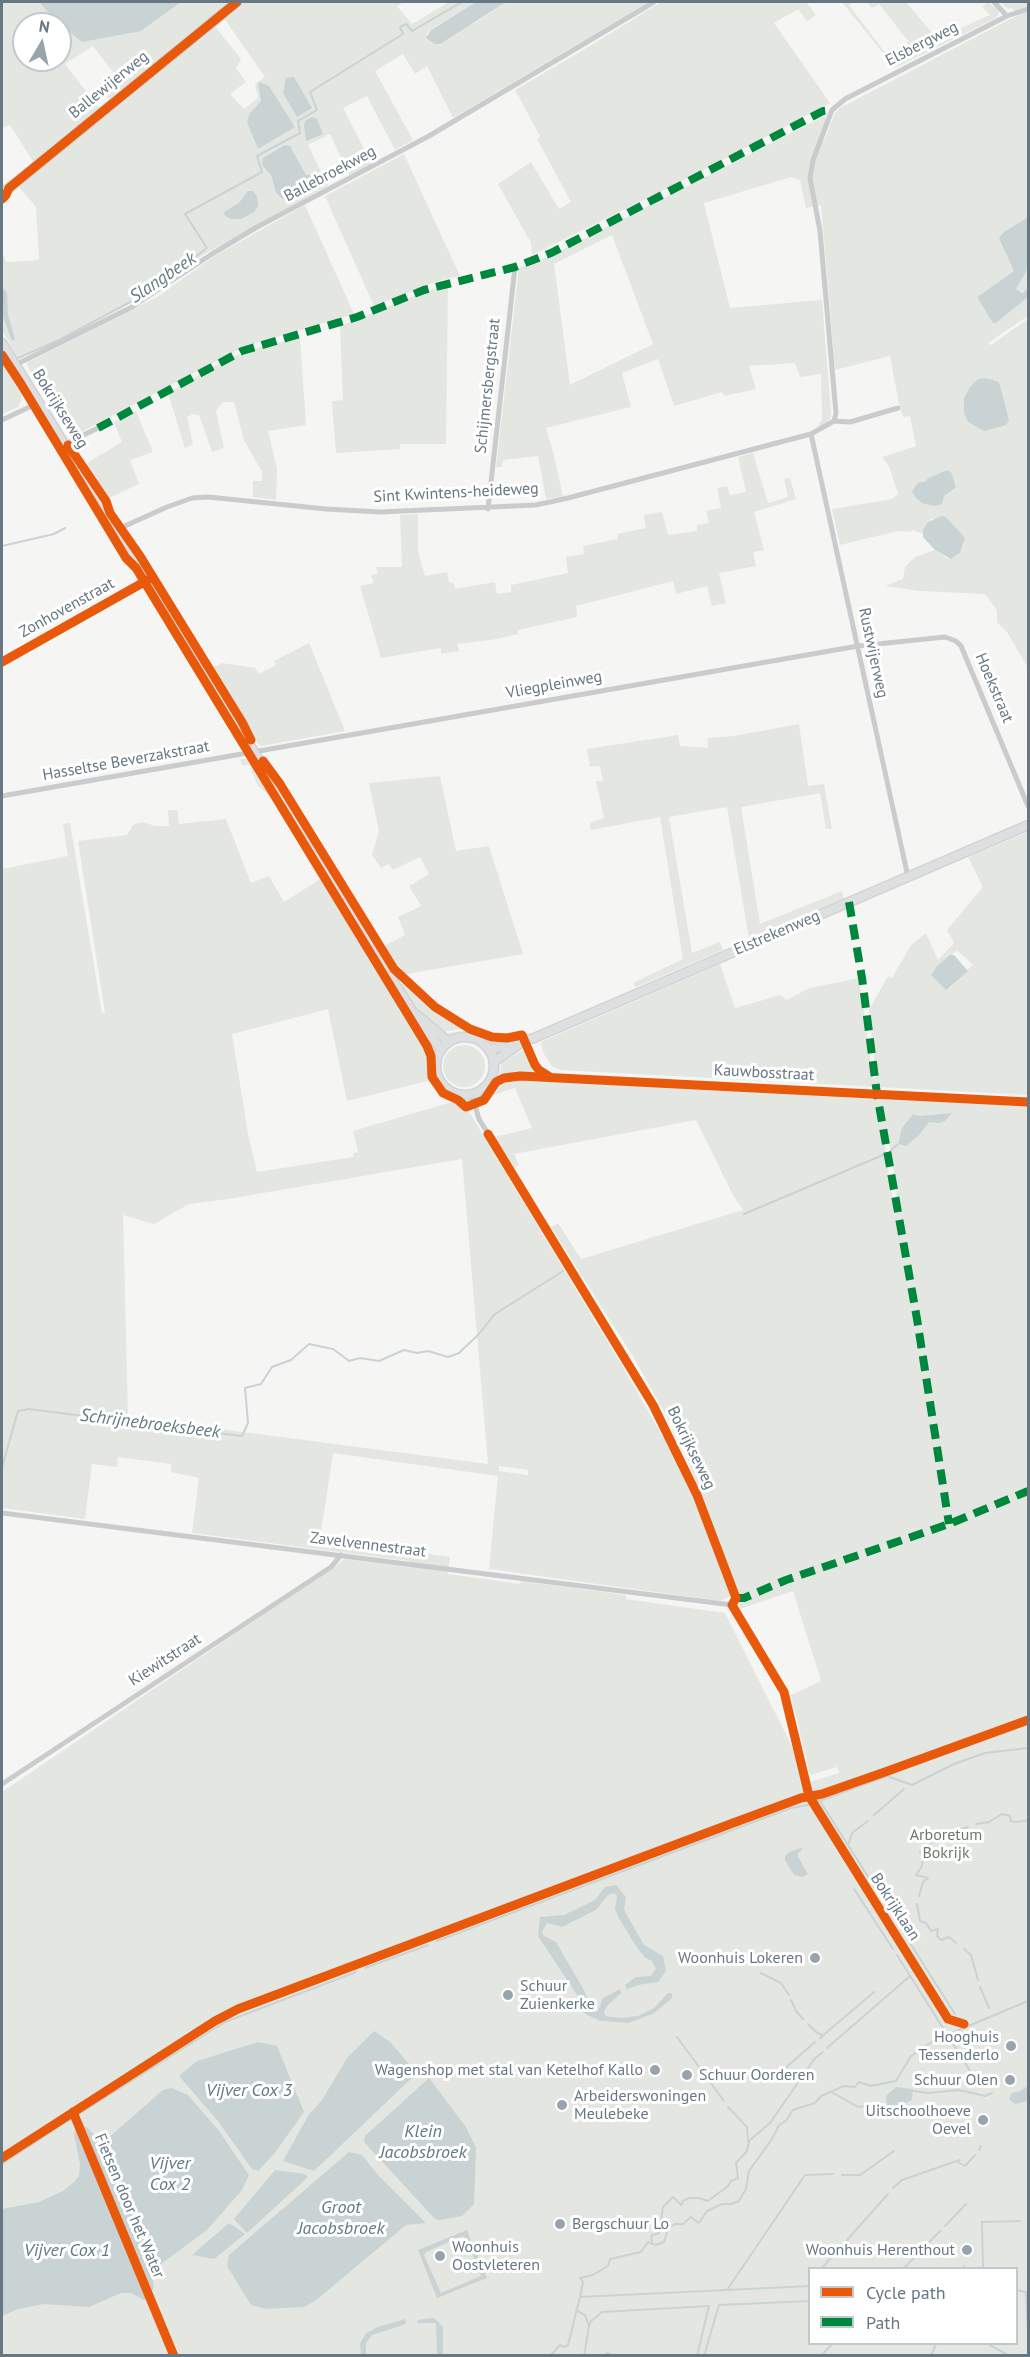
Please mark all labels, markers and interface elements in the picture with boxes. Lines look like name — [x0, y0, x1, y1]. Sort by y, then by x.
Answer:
north arrow — [12, 12, 72, 72]
text: N — [38, 15, 51, 37]
street label: Elsbergweg — [882, 18, 962, 70]
street label: Ballewijerweg — [65, 47, 153, 123]
street label: Ballebroekweg — [281, 142, 379, 206]
water label: Slangbeek — [126, 248, 200, 308]
street label: Schijmersbergstraat — [471, 317, 505, 455]
street label: Bokrijkseweg — [28, 366, 92, 452]
street label: Sint Kwintens-heideweg — [373, 479, 539, 507]
street label: Zonhovenstraat — [16, 574, 118, 642]
street label: Rustwijerweg — [854, 606, 892, 700]
street label: Hoekstraat — [971, 650, 1017, 726]
street label: Vliegpleinweg — [504, 667, 604, 703]
street label: Hasseltse Beverzakstraat — [41, 737, 211, 785]
street label: Elstrekenweg — [731, 906, 823, 960]
street label: Kauwbosstraat — [713, 1061, 815, 1085]
street label: Bokrijkseweg — [663, 1403, 719, 1493]
water label: Schrijnebroeksbeek — [79, 1405, 221, 1443]
street label: Zavelvennestraat — [309, 1528, 427, 1562]
street label: Kiewitstraat — [125, 1630, 205, 1690]
park label: Arboretum Bokrijk — [910, 1825, 982, 1863]
street label: Bokrijklaan — [866, 1870, 924, 1944]
place label: Woonhuis Lokeren — [678, 1948, 803, 1968]
marker: Woonhuis Lokeren — [808, 1951, 822, 1965]
place label: Schuur Zuienkerke — [520, 1976, 595, 2014]
marker: Schuur Zuienkerke — [501, 1988, 515, 2002]
place label: Hooghuis Tessenderlo — [918, 2027, 999, 2065]
marker: Hooghuis Tessenderlo — [1004, 2039, 1018, 2053]
place label: Wagenshop met stal van Ketelhof Kallo — [375, 2060, 643, 2080]
marker: Wagenshop met stal van Ketelhof Kallo — [648, 2063, 662, 2077]
place label: Schuur Oorderen — [699, 2065, 814, 2085]
marker: Schuur Oorderen — [680, 2068, 694, 2082]
place label: Schuur Olen — [914, 2070, 998, 2090]
marker: Schuur Olen — [1003, 2073, 1017, 2087]
water label: Vijver Cox 3 — [206, 2080, 292, 2102]
place label: Arbeiderswoningen Meulebeke — [574, 2086, 706, 2124]
marker: Arbeiderswoningen Meulebeke — [555, 2098, 569, 2112]
place label: Uitschoolhoeve Oevel — [866, 2101, 971, 2139]
marker: Uitschoolhoeve Oevel — [976, 2113, 990, 2127]
water label: Klein Jacobsbroek — [380, 2121, 466, 2164]
street label: Fietsen door het Water — [90, 2131, 168, 2281]
water label: Vijver Cox 2 — [150, 2153, 190, 2196]
water label: Groot Jacobsbroek — [298, 2197, 384, 2240]
place label: Bergschuur Lo — [572, 2214, 669, 2234]
marker: Bergschuur Lo — [553, 2217, 567, 2231]
place label: Woonhuis Oostvleteren — [452, 2237, 540, 2275]
water label: Vijver Cox 1 — [24, 2240, 110, 2262]
place label: Woonhuis Herenthout — [806, 2240, 955, 2260]
marker: Woonhuis Herenthout — [960, 2243, 974, 2257]
marker: Woonhuis Oostvleteren — [433, 2249, 447, 2263]
legend — [808, 2267, 1018, 2345]
text: Cycle path — [866, 2281, 946, 2304]
text: Path — [866, 2311, 900, 2334]

